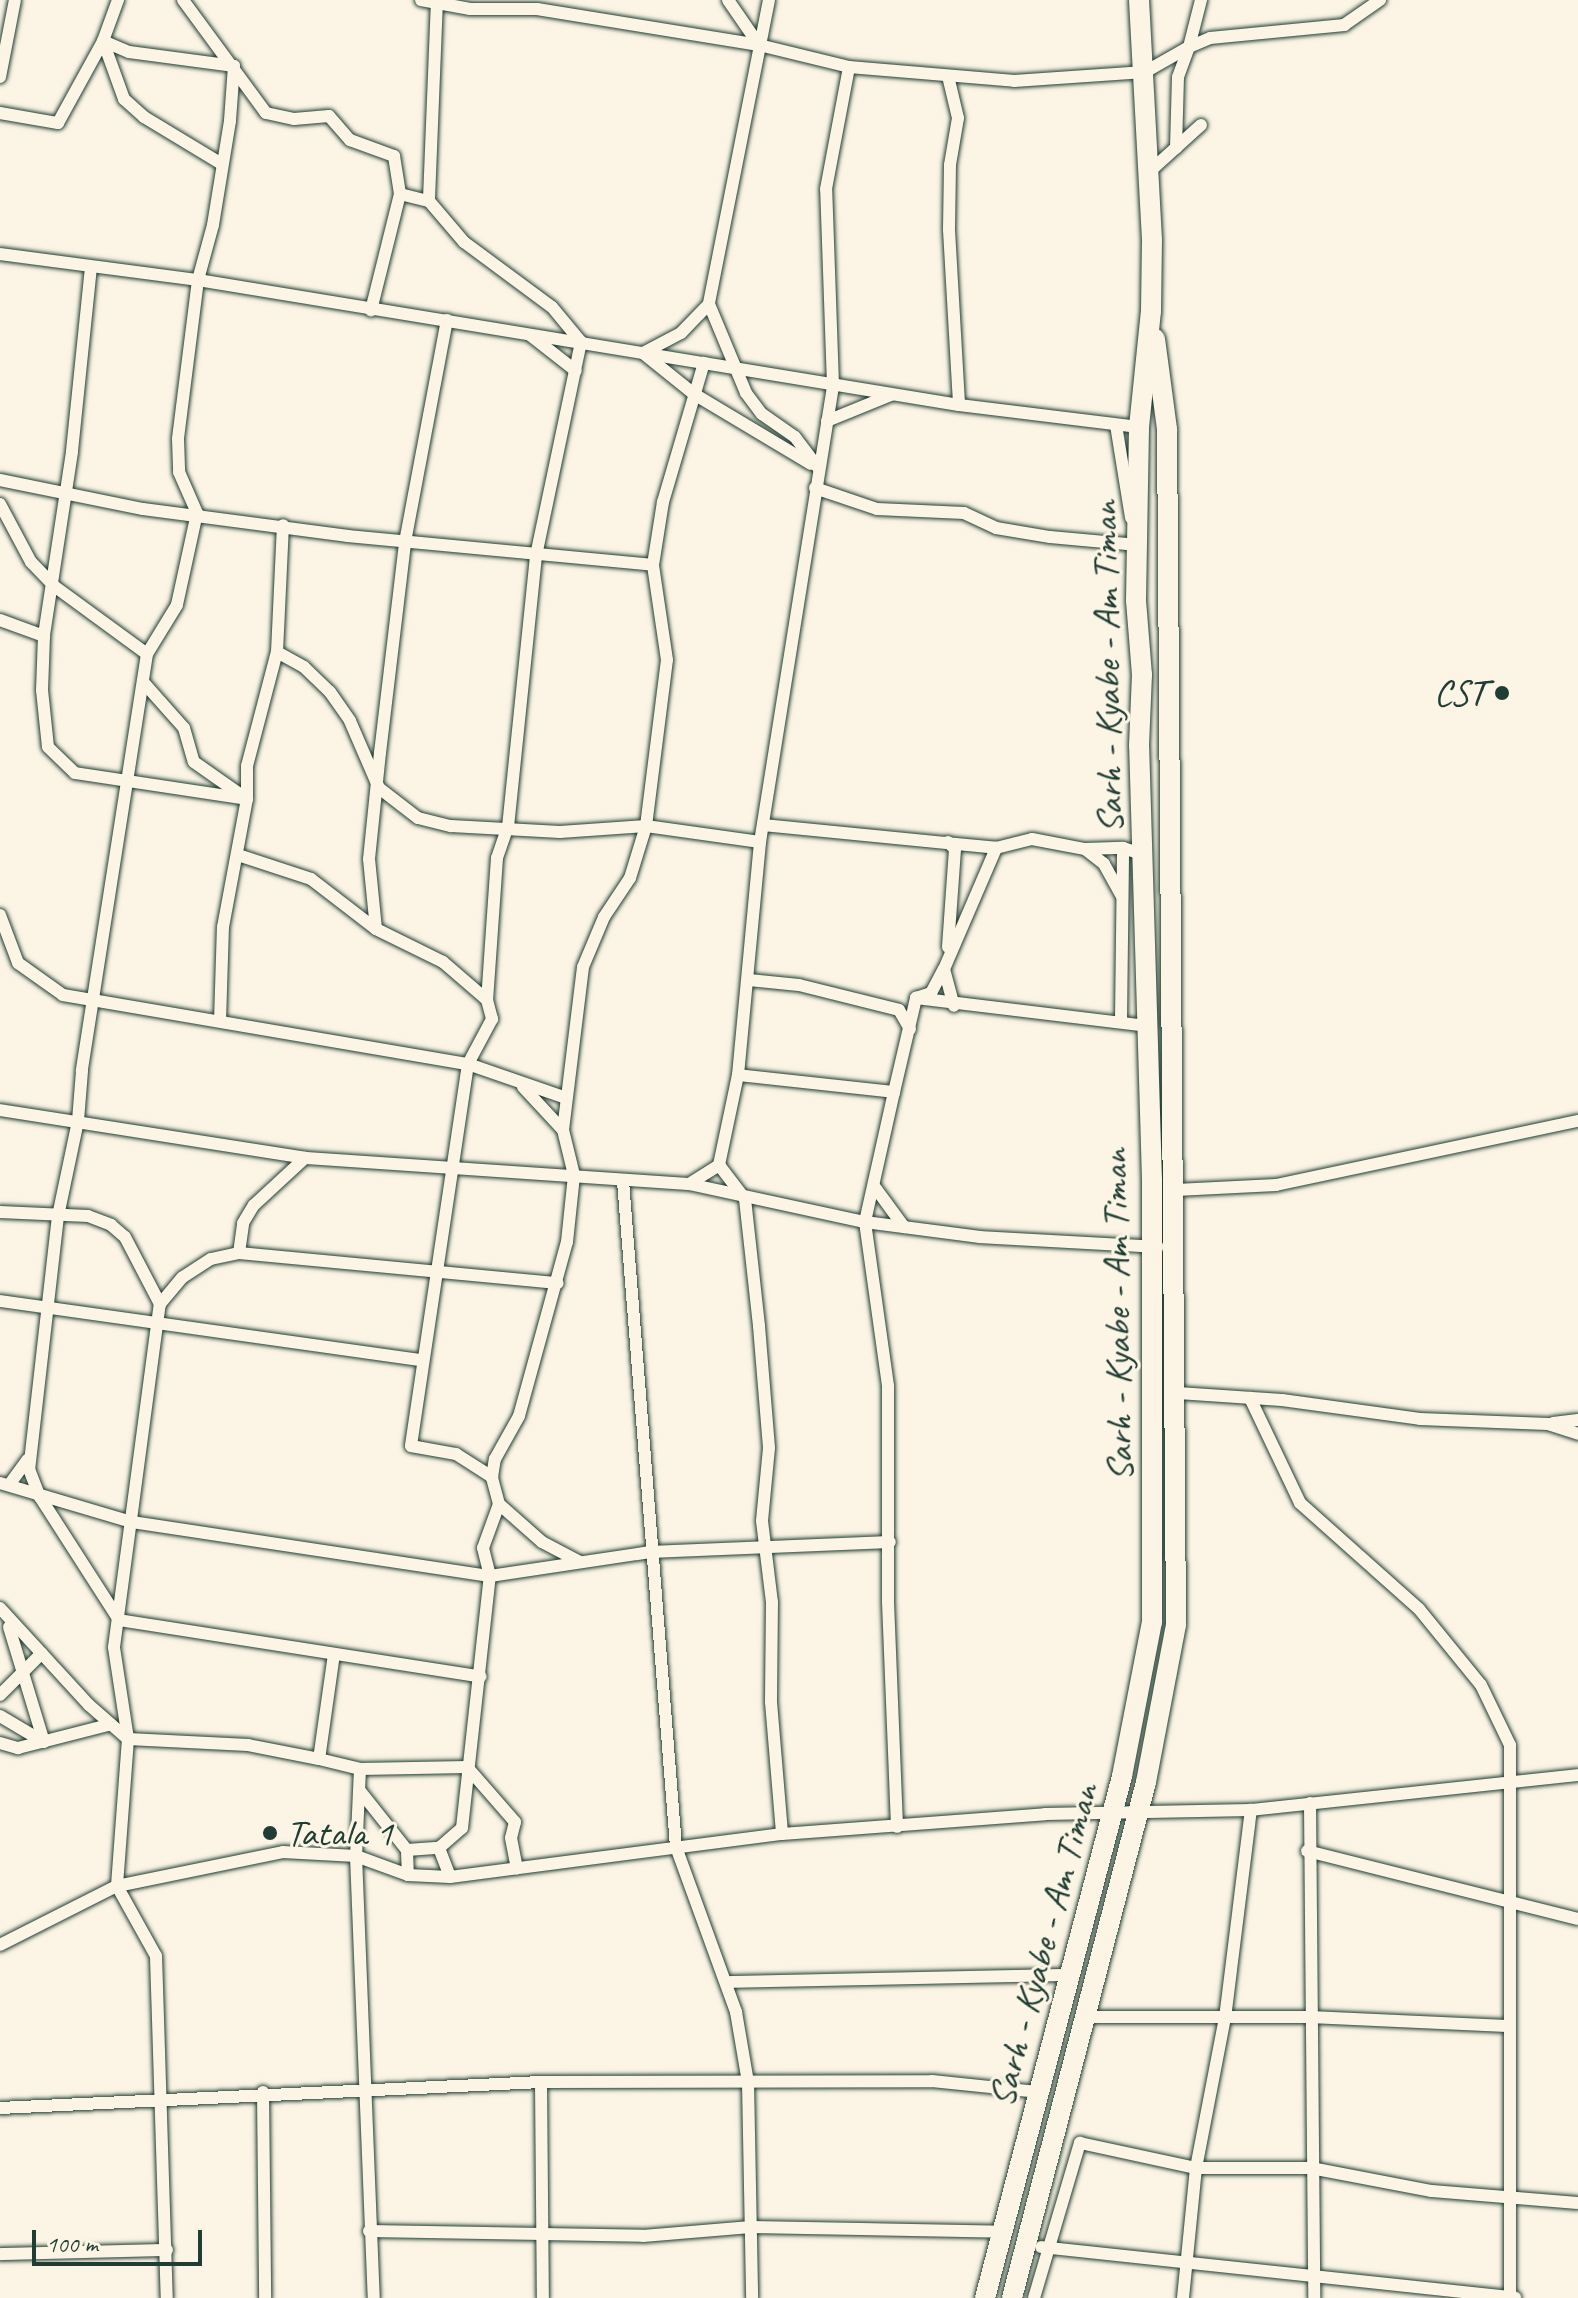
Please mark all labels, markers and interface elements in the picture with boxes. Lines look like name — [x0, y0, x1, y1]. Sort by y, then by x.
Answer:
street label: Sarh - Kyabe - Am Timan — [1081, 501, 1133, 833]
place label: CST — [1434, 670, 1486, 716]
marker: CST — [1493, 684, 1511, 702]
street label: Sarh - Kyabe - Am Timan — [1091, 1149, 1143, 1481]
street label: Sarh - Kyabe - Am Timan — [978, 1779, 1108, 2111]
place label: Tatala 1 — [286, 1810, 393, 1856]
marker: Tatala 1 — [261, 1824, 279, 1842]
scale bar — [36, 2214, 206, 2264]
text: 100 m — [46, 2229, 98, 2259]

